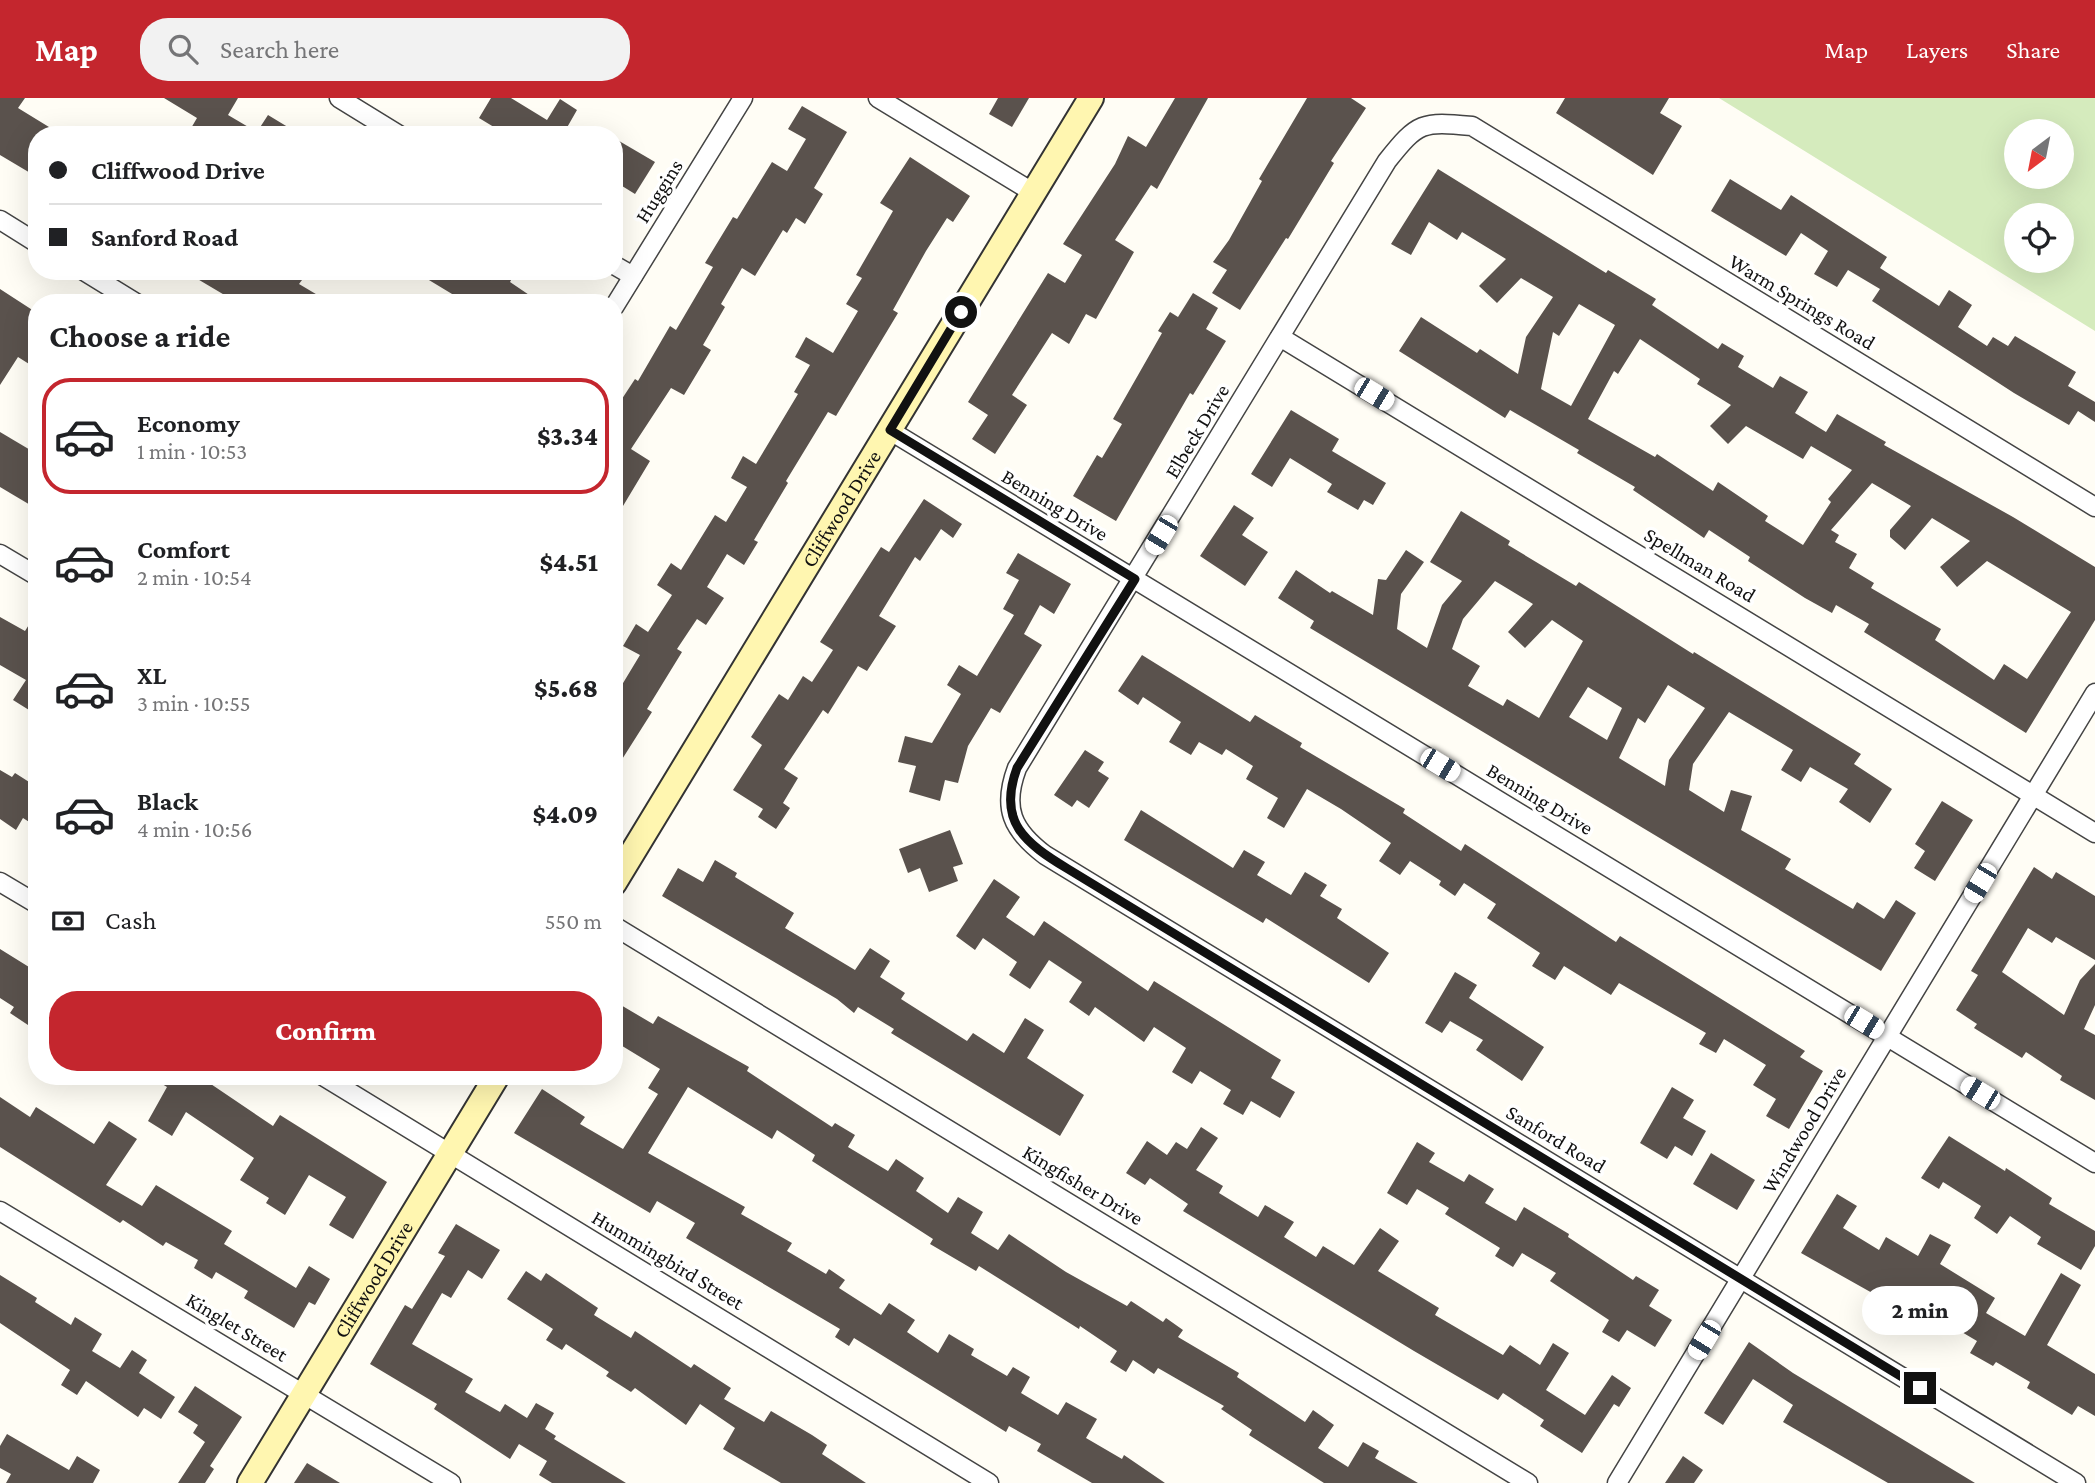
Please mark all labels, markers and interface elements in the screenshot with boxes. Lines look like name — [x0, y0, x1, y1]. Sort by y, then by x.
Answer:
search box — [140, 18, 630, 81]
icon: search — [164, 30, 202, 68]
text: Map — [35, 31, 98, 68]
text: Search here — [220, 35, 339, 64]
text: Map — [1824, 36, 1868, 63]
text: Layers — [1906, 36, 1968, 63]
text: Share — [2006, 36, 2060, 63]
north arrow — [2004, 119, 2074, 189]
map controls — [2004, 119, 2074, 273]
street label: Huggins — [630, 155, 688, 227]
text: Cliffwood Drive — [91, 156, 265, 185]
button: locate — [2004, 203, 2074, 273]
text: Sanford Road — [91, 223, 238, 252]
street label: Warm Springs Road — [1725, 249, 1879, 355]
route start — [945, 296, 977, 328]
text: Choose a ride — [49, 318, 230, 354]
car — [1351, 374, 1398, 414]
street label: Elbeck Drive — [1160, 380, 1234, 482]
icon: car — [53, 405, 116, 468]
text: Economy — [137, 409, 240, 438]
text: $3.34 — [537, 422, 598, 451]
text: 1 min · 10:53 — [137, 438, 247, 464]
street label: Cliffwood Drive — [797, 446, 886, 571]
street label: Benning Drive — [997, 464, 1113, 546]
car — [1142, 512, 1181, 558]
street label: Spellman Road — [1640, 522, 1760, 608]
icon: car — [53, 531, 116, 594]
text: Comfort — [137, 535, 230, 564]
text: $4.51 — [540, 548, 598, 577]
text: 2 min · 10:54 — [137, 564, 252, 590]
icon: car — [53, 657, 116, 720]
text: XL — [137, 661, 166, 690]
text: $5.68 — [534, 674, 598, 703]
text: 3 min · 10:55 — [137, 690, 251, 716]
car — [1417, 745, 1464, 785]
street label: Benning Drive — [1482, 758, 1598, 840]
icon: car — [53, 783, 116, 846]
text: Black — [137, 787, 198, 816]
text: $4.09 — [532, 800, 598, 829]
text: 4 min · 10:56 — [137, 816, 253, 842]
car — [1961, 860, 2000, 906]
icon: cash — [49, 902, 87, 940]
text: Cash — [105, 906, 156, 935]
text: 550 m — [545, 908, 602, 934]
button: Confirm — [49, 991, 602, 1071]
car — [1841, 1002, 1888, 1042]
street label: Windwood Drive — [1757, 1062, 1851, 1198]
car — [1957, 1073, 2004, 1113]
street label: Sanford Road — [1502, 1100, 1610, 1178]
street label: Kingfisher Drive — [1019, 1140, 1147, 1230]
street label: Hummingbird Street — [588, 1205, 749, 1315]
street label: Cliffwood Drive — [329, 1217, 418, 1342]
callout: 2 min — [1862, 1286, 1978, 1336]
street label: Kinglet Street — [182, 1287, 293, 1367]
text: 2 min — [1892, 1297, 1948, 1323]
car — [1685, 1317, 1724, 1363]
route end — [1904, 1372, 1936, 1404]

